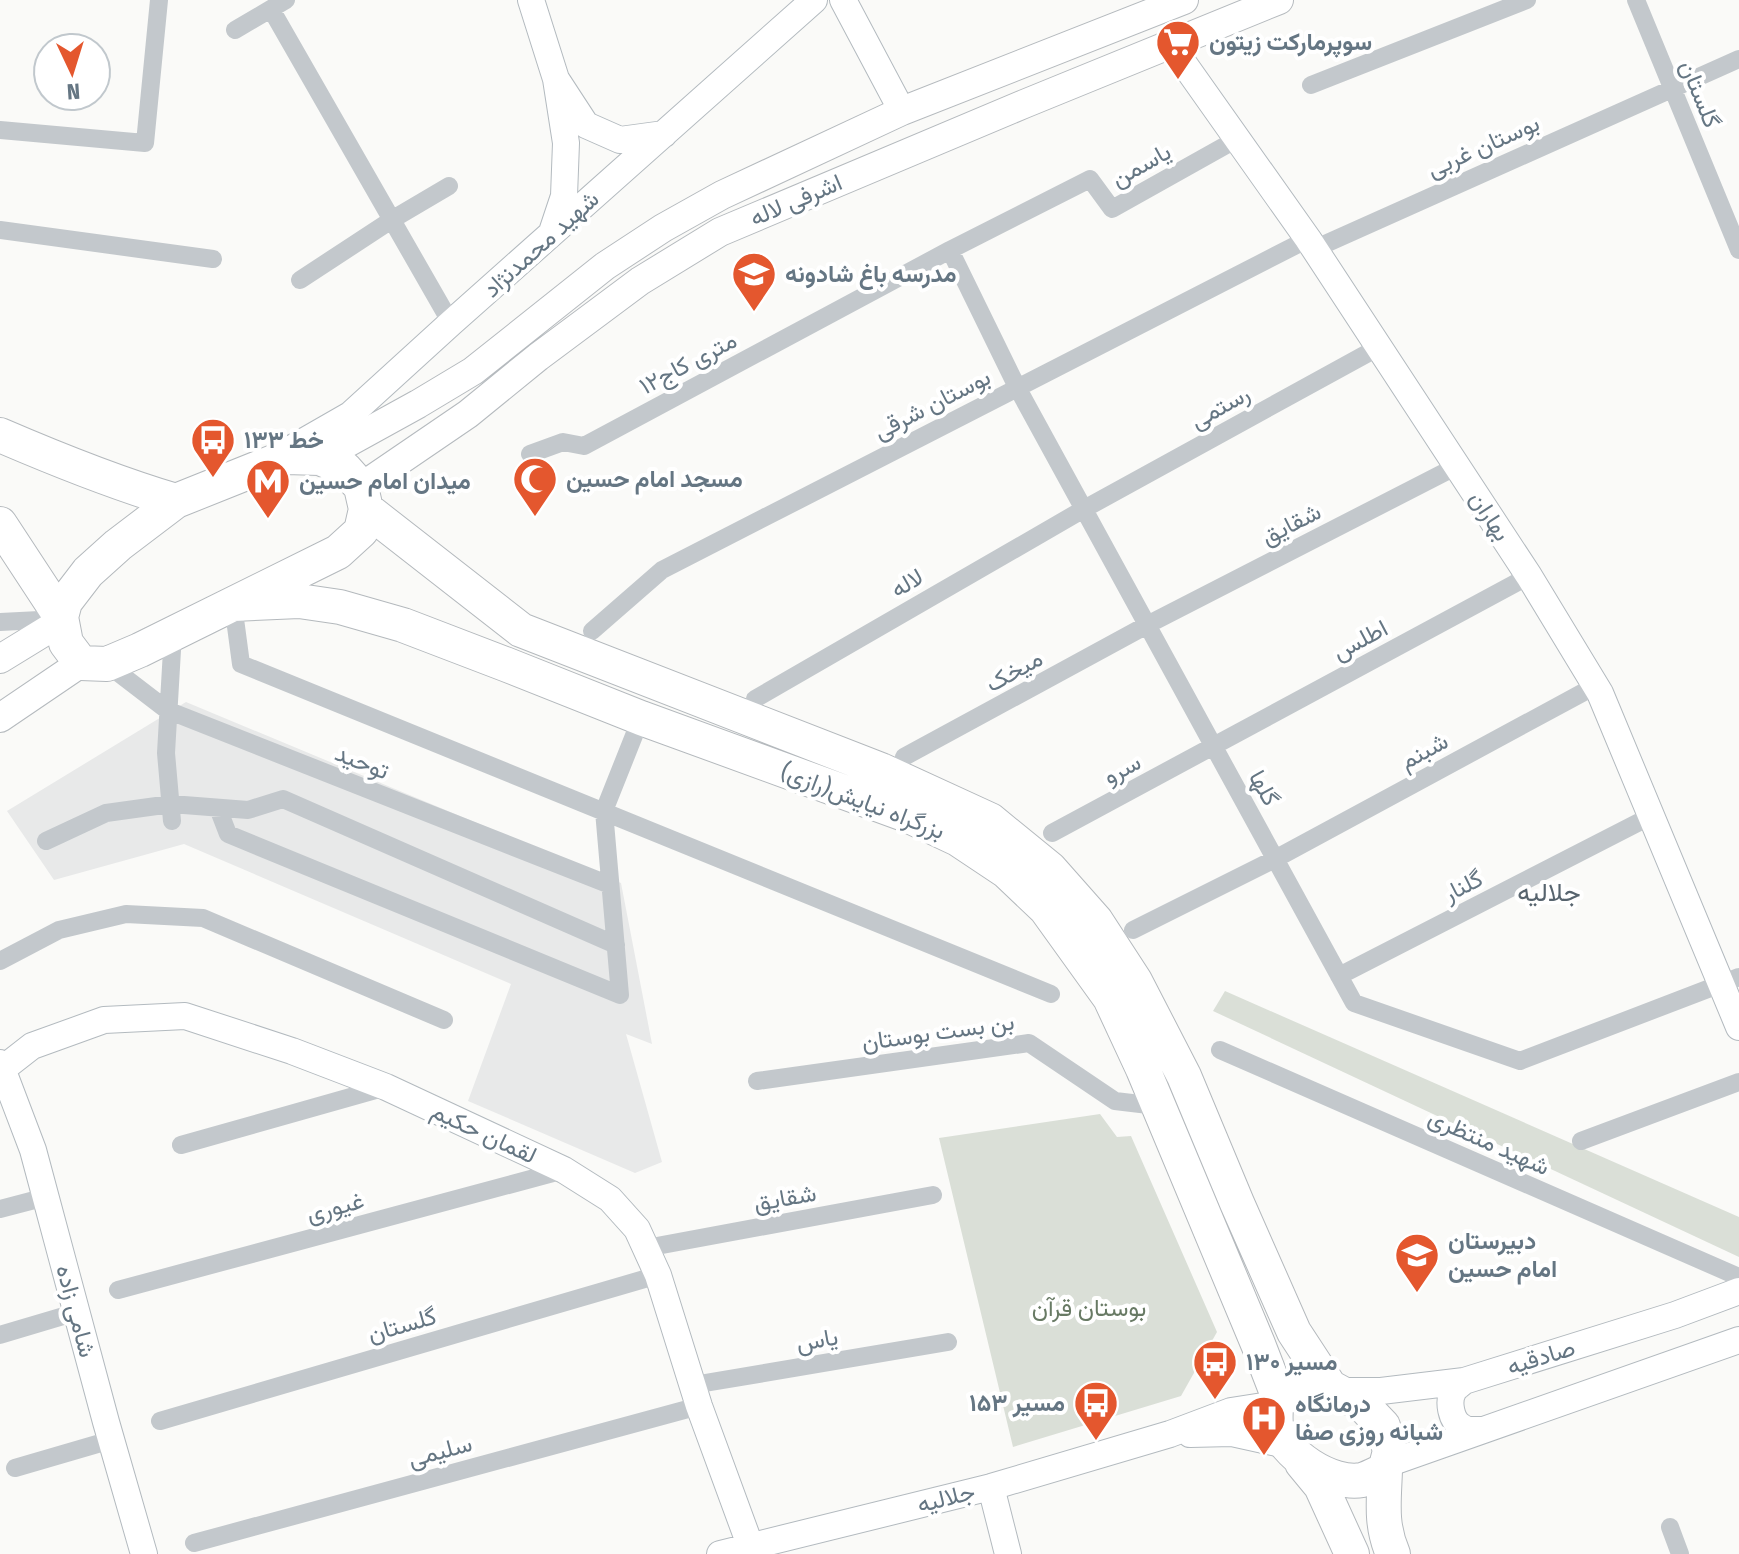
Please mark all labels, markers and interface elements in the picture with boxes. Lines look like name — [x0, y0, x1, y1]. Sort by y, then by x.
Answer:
supermarket icon: سوپرمارکت زیتون — [1154, 18, 1202, 81]
place label: سوپرمارکت زیتون — [1209, 28, 1372, 58]
north arrow — [32, 32, 112, 112]
street label: گلستان — [1674, 56, 1726, 132]
text: N — [66, 78, 81, 105]
street label: بوستان غربی — [1422, 109, 1544, 184]
street label: یاسمن — [1106, 137, 1176, 193]
street label: اشرفی لاله — [746, 168, 847, 233]
street label: شهید محمدنژاد — [477, 185, 605, 304]
school or university icon: مدرسه باغ شادونه — [730, 250, 778, 313]
place label: مدرسه باغ شادونه — [785, 260, 957, 290]
street label: ۱۲متری کاج — [635, 326, 742, 402]
street label: بوستان شرقی — [869, 363, 995, 446]
street label: رستمی — [1185, 379, 1255, 436]
bus stop icon: خط ۱۳۳ — [189, 416, 237, 479]
place label: خط ۱۳۳ — [244, 426, 324, 454]
mosque icon: مسجد امام حسین — [511, 455, 559, 518]
metro station icon: میدان امام حسین — [244, 457, 292, 520]
place label: مسجد امام حسین — [566, 465, 743, 495]
place label: میدان امام حسین — [299, 467, 471, 497]
street label: بهاران — [1463, 486, 1516, 547]
street label: شقایق — [1257, 497, 1325, 551]
street label: لاله — [886, 563, 928, 603]
street label: اطلس — [1328, 614, 1392, 666]
street label: میخک — [981, 644, 1047, 698]
street label: شبنم — [1395, 727, 1454, 777]
street label: توحید — [331, 739, 393, 786]
street label: سرو — [1098, 748, 1146, 791]
street label: بزرگراه نیایش(رازی) — [777, 757, 949, 846]
street label: گلها — [1242, 765, 1285, 811]
street label: گلنار — [1438, 864, 1488, 909]
district label: جلالیه — [1517, 877, 1581, 908]
street label: بن بست بوستان — [860, 1007, 1016, 1058]
street label: لقمان حکیم — [426, 1096, 541, 1171]
street label: شهید منتظری — [1424, 1103, 1554, 1182]
street label: شقایق — [751, 1179, 819, 1217]
street label: غیوری — [303, 1186, 367, 1229]
place label: دبیرستان امام حسین — [1448, 1227, 1557, 1285]
school or university icon: دبیرستان امام حسین — [1393, 1231, 1441, 1294]
street label: شامی زاده — [49, 1262, 102, 1361]
park label: بوستان قرآن — [1032, 1294, 1146, 1323]
street label: گلستان — [364, 1302, 440, 1348]
street label: یاس — [794, 1323, 840, 1357]
street label: صادقیه — [1503, 1333, 1579, 1381]
bus stop icon: مسیر ۱۳۰ — [1191, 1338, 1239, 1401]
place label: مسیر ۱۳۰ — [1246, 1348, 1338, 1377]
bus stop icon: مسیر ۱۵۳ — [1072, 1379, 1120, 1442]
place label: مسیر ۱۵۳ — [969, 1389, 1065, 1418]
place label: درمانگاه شبانه روزی صفا — [1295, 1390, 1443, 1447]
hospital icon: درمانگاه شبانه روزی صفا — [1240, 1394, 1288, 1457]
street label: سلیمی — [405, 1429, 475, 1473]
street label: جلالیه — [914, 1477, 978, 1519]

